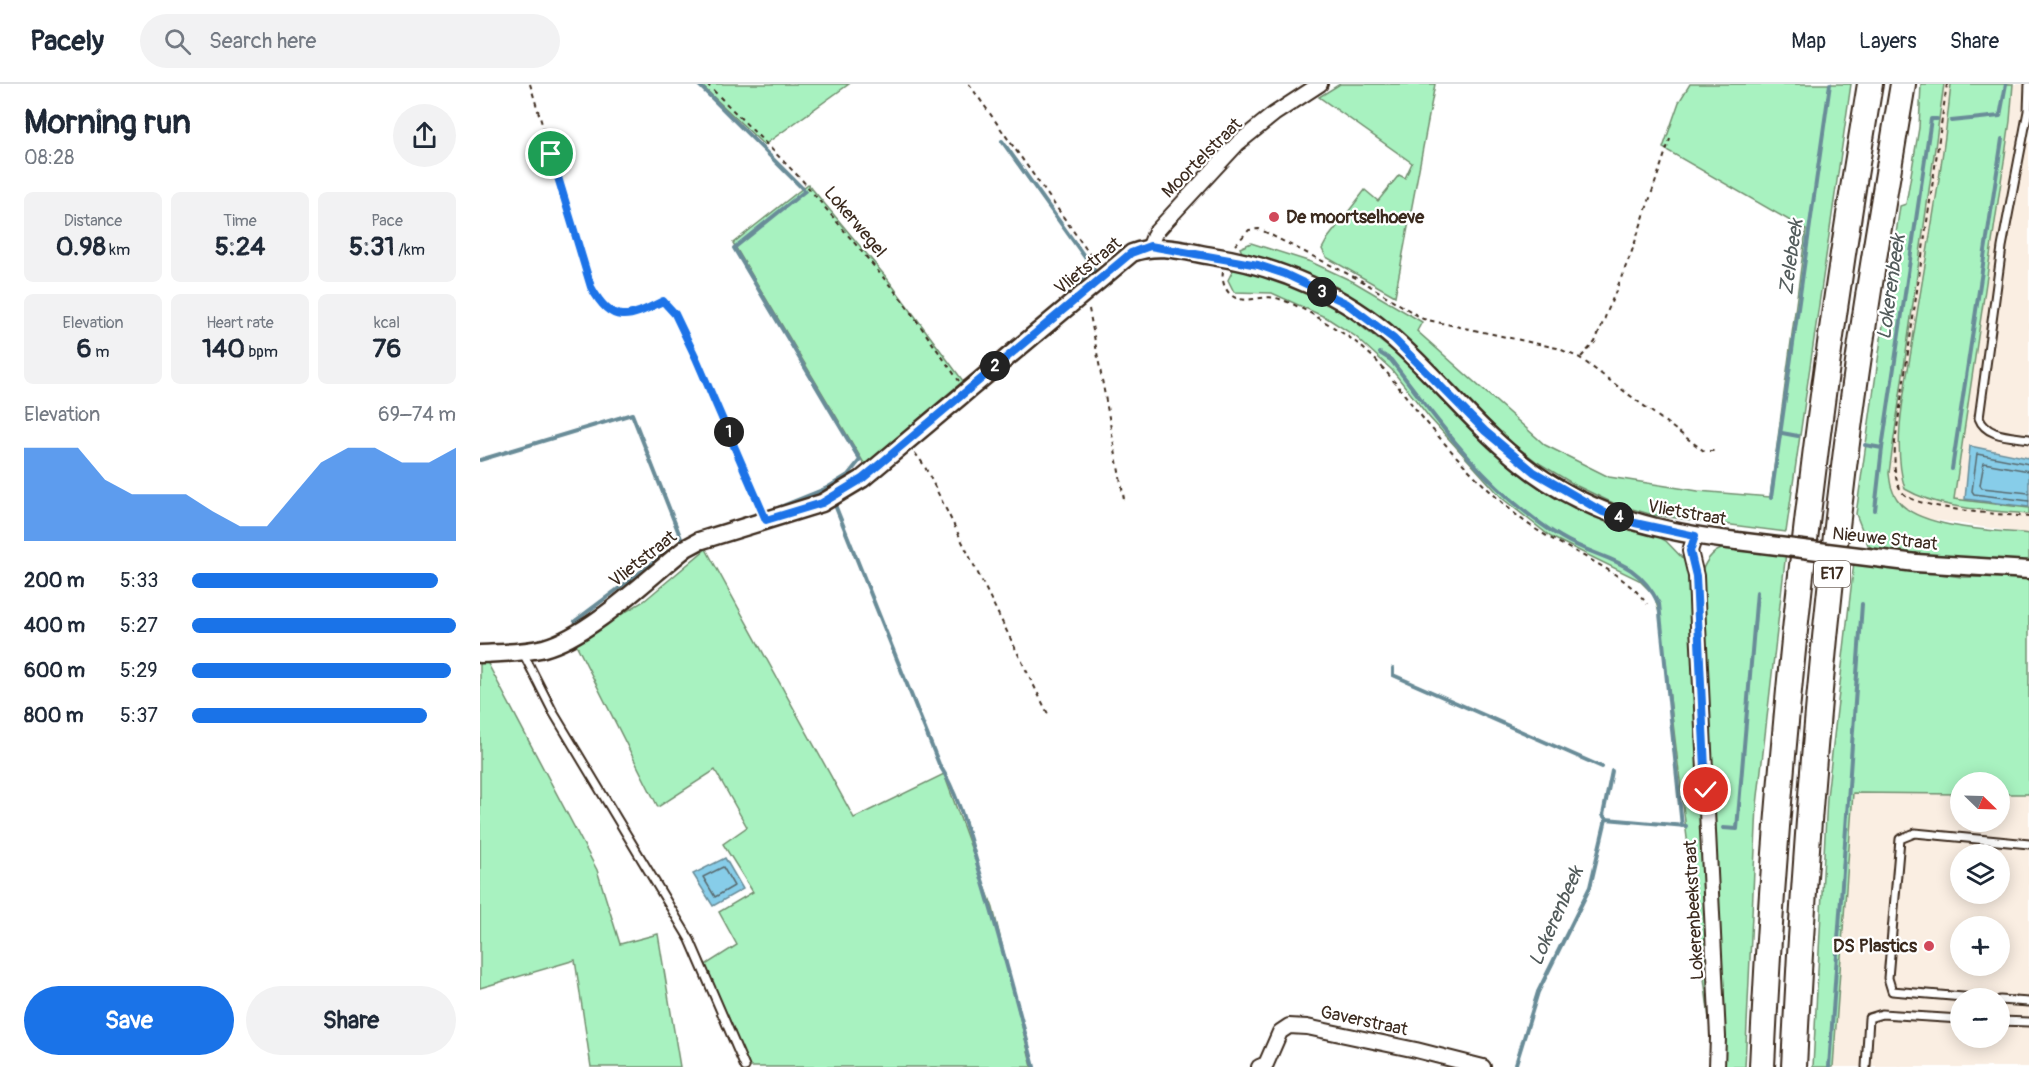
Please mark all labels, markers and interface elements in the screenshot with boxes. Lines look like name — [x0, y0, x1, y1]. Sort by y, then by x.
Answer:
search box — [140, 14, 560, 68]
text: Pacely — [30, 24, 104, 59]
icon: search — [161, 25, 194, 58]
text: Search here — [209, 27, 316, 55]
text: Map — [1791, 28, 1826, 55]
text: Layers — [1859, 28, 1917, 55]
text: Share — [1950, 28, 1999, 55]
text: Morning run — [24, 102, 191, 143]
button: share — [393, 104, 456, 167]
street label: Moortelstraat — [1157, 112, 1248, 203]
pin — [525, 128, 576, 179]
icon: arrive — [534, 137, 567, 170]
text: 08:28 — [24, 145, 74, 170]
street label: Lokerwegel — [819, 182, 891, 262]
place label: De moortselhoeve — [1286, 206, 1425, 229]
marker: De moortselhoeve — [1267, 210, 1281, 224]
text: Distance — [64, 211, 122, 231]
text: Time — [223, 211, 257, 231]
text: Pace — [371, 211, 403, 231]
water label: Zelebeek — [1773, 216, 1809, 296]
text: 0.98 — [56, 231, 106, 263]
text: 5:24 — [215, 231, 265, 263]
text: 5:31 — [349, 231, 395, 263]
water label: Lokerenbeek — [1871, 231, 1911, 341]
street label: Vlietstraat — [1050, 232, 1127, 300]
text: km — [106, 240, 130, 260]
text: /km — [395, 240, 425, 260]
pin: 3 — [1307, 277, 1337, 307]
text: 3 — [1318, 282, 1326, 302]
text: Elevation — [63, 313, 123, 333]
text: Heart rate — [206, 313, 274, 333]
text: kcal — [374, 313, 400, 333]
text: 6 — [77, 333, 92, 365]
text: 140 — [202, 333, 245, 365]
text: 76 — [373, 333, 401, 365]
text: m — [92, 342, 109, 362]
text: bpm — [245, 342, 278, 362]
pin: 2 — [980, 351, 1010, 381]
text: 2 — [991, 356, 999, 376]
text: Elevation — [24, 402, 100, 427]
text: 69–74 m — [378, 402, 456, 427]
pin: 1 — [714, 417, 744, 447]
text: 1 — [726, 422, 732, 442]
street label: Vlietstraat — [1646, 495, 1729, 531]
pin: 4 — [1604, 502, 1634, 532]
text: 4 — [1614, 507, 1624, 527]
street label: Nieuwe Straat — [1831, 522, 1940, 556]
street label: Vlietstraat — [605, 525, 682, 593]
road number: E17 — [1814, 561, 1850, 587]
text: 200 m — [24, 568, 85, 593]
text: 5:33 — [120, 568, 159, 593]
text: 400 m — [24, 613, 85, 638]
text: 5:27 — [120, 613, 158, 638]
text: 600 m — [24, 658, 85, 683]
text: 5:29 — [120, 658, 158, 683]
text: 800 m — [24, 703, 84, 728]
text: 5:37 — [120, 703, 158, 728]
pin — [1680, 764, 1731, 815]
north arrow — [1950, 772, 2010, 832]
map controls — [1950, 772, 2010, 1048]
icon: check — [1689, 773, 1722, 806]
street label: Lokerenbeekstraat — [1679, 839, 1709, 981]
button: layers — [1950, 844, 2010, 904]
water label: Lokerenbeek — [1523, 861, 1590, 969]
button: + — [1950, 916, 2010, 976]
place label: DS Plastics — [1833, 935, 1918, 958]
marker: DS Plastics — [1922, 939, 1936, 953]
button: Save — [24, 986, 234, 1055]
button: Share — [246, 986, 456, 1055]
button: − — [1950, 988, 2010, 1048]
street label: Gaverstraat — [1318, 1001, 1411, 1042]

